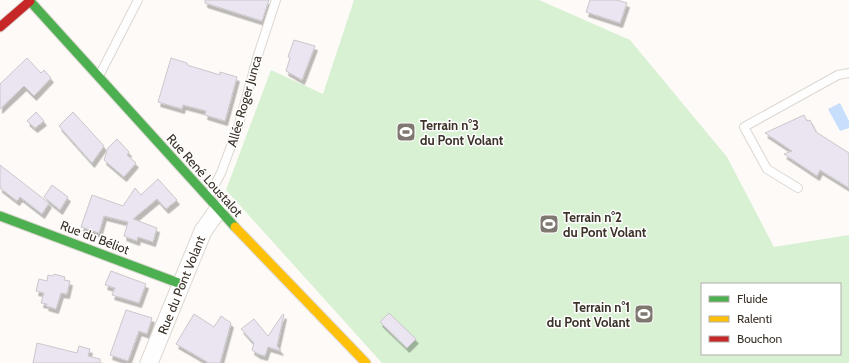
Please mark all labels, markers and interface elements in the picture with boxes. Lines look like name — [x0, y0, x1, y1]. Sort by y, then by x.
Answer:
street label: Allée Roger Junca — [223, 53, 265, 149]
place label: Terrain n°3 du Pont Volant — [420, 117, 504, 148]
sports icon: Terrain n°3 du Pont Volant — [395, 121, 417, 143]
street label: Rue René Loustalot — [164, 130, 247, 220]
place label: Terrain n°2 du Pont Volant — [563, 209, 647, 240]
sports icon: Terrain n°2 du Pont Volant — [538, 213, 560, 235]
street label: Rue du Béliot — [58, 217, 132, 258]
street label: Rue du Pont Volant — [154, 233, 208, 337]
legend — [701, 283, 841, 355]
text: Fluide — [737, 291, 768, 306]
place label: Terrain n°1 du Pont Volant — [547, 299, 631, 330]
sports icon: Terrain n°1 du Pont Volant — [633, 303, 655, 325]
text: Ralenti — [737, 311, 772, 326]
text: Bouchon — [737, 331, 783, 346]

